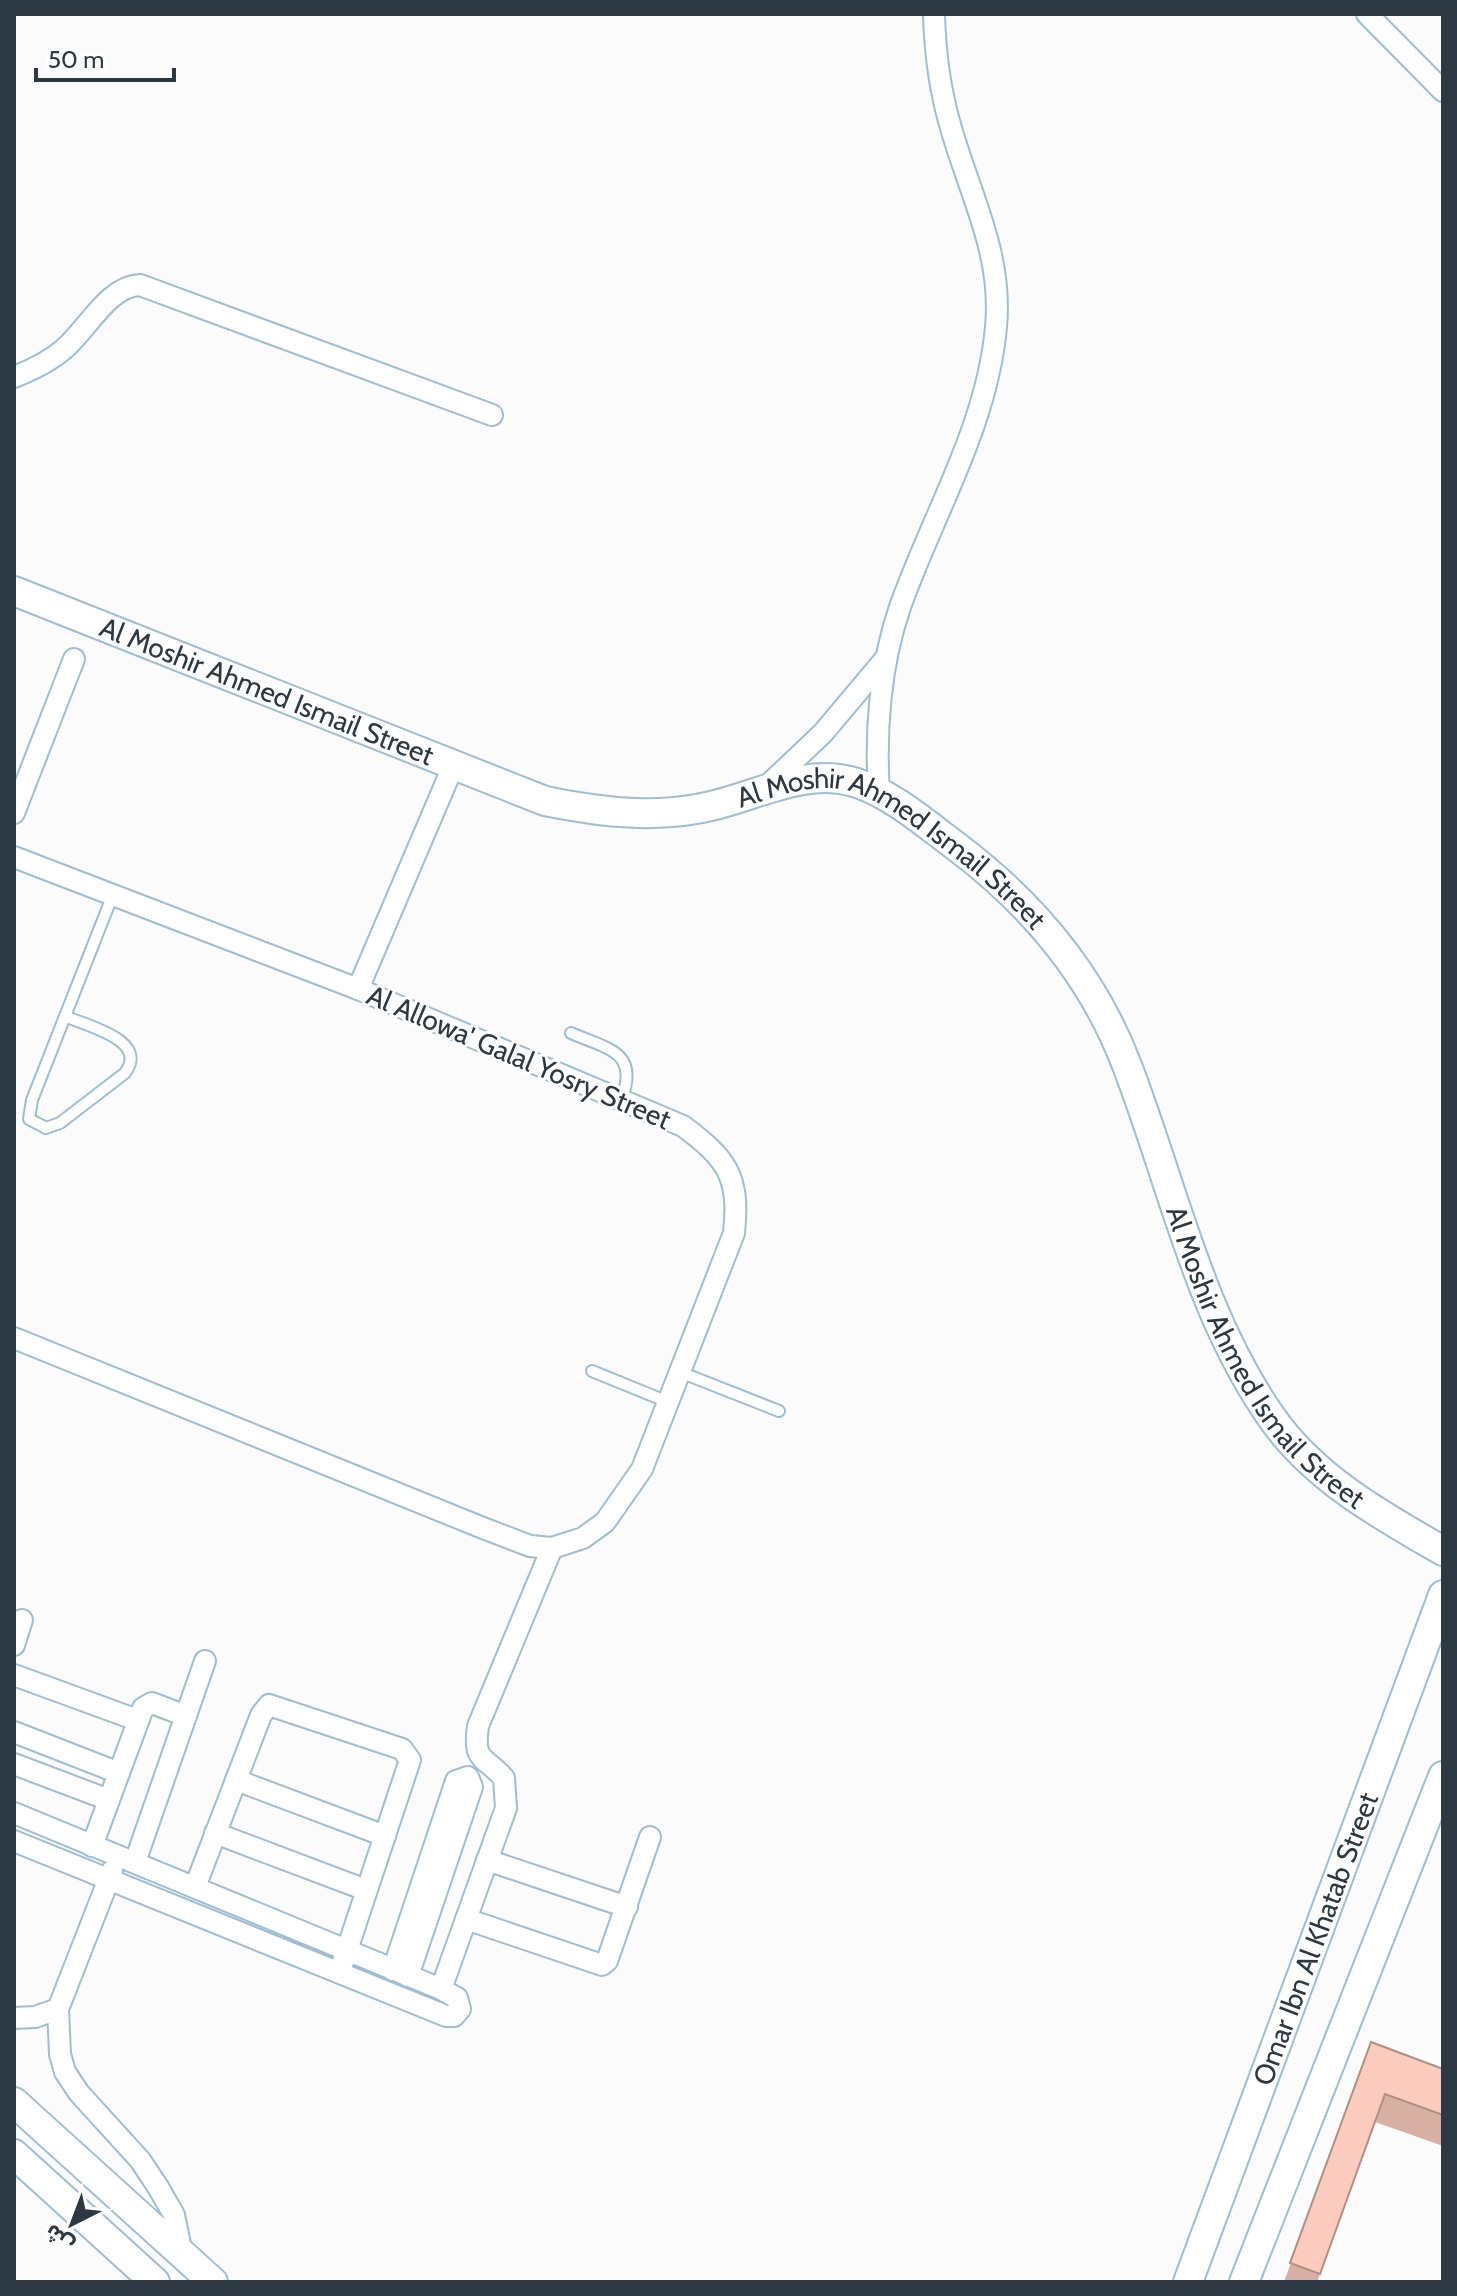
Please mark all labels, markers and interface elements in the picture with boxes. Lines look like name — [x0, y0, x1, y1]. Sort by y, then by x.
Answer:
scale bar — [36, 32, 174, 82]
text: 50 m — [48, 45, 104, 74]
street label: Al Moshir Ahmed Ismail Street — [95, 610, 439, 772]
street label: Al Moshir Ahmed Ismail Street — [732, 761, 1053, 936]
street label: Al Allowa' Galal Yosry Street — [362, 978, 676, 1136]
street label: Al Moshir Ahmed Ismail Street — [1159, 1201, 1371, 1516]
street label: Omar Ibn Al Khatab Street — [1246, 1788, 1385, 2090]
north arrow — [32, 2184, 112, 2264]
text: ش — [39, 2218, 79, 2259]

